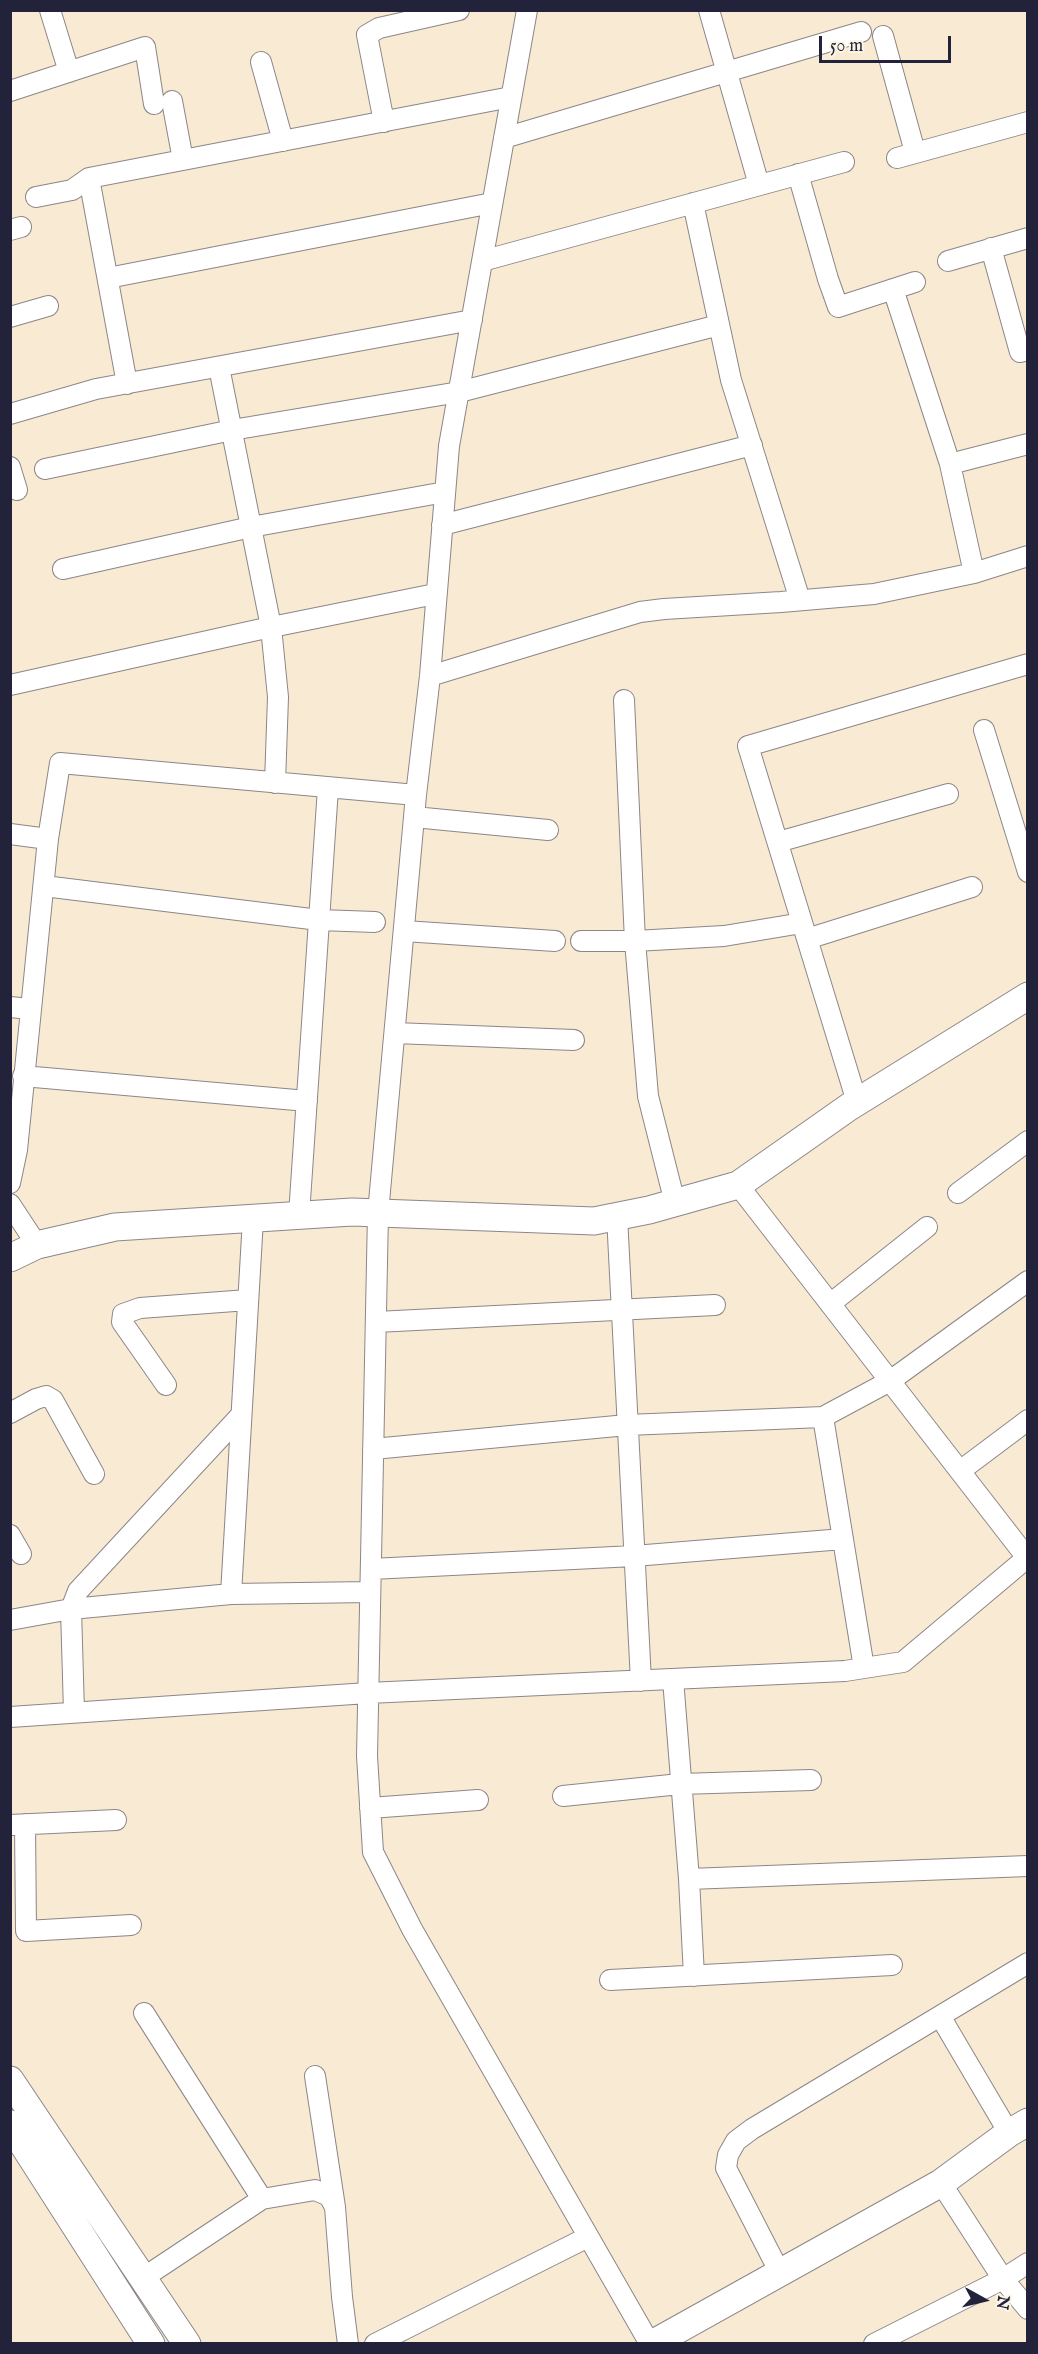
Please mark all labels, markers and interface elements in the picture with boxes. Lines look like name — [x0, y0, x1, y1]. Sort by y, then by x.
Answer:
scale bar — [822, 24, 954, 62]
text: 50 m — [830, 35, 863, 58]
north arrow — [954, 2270, 1014, 2330]
text: N — [991, 2294, 1013, 2311]

